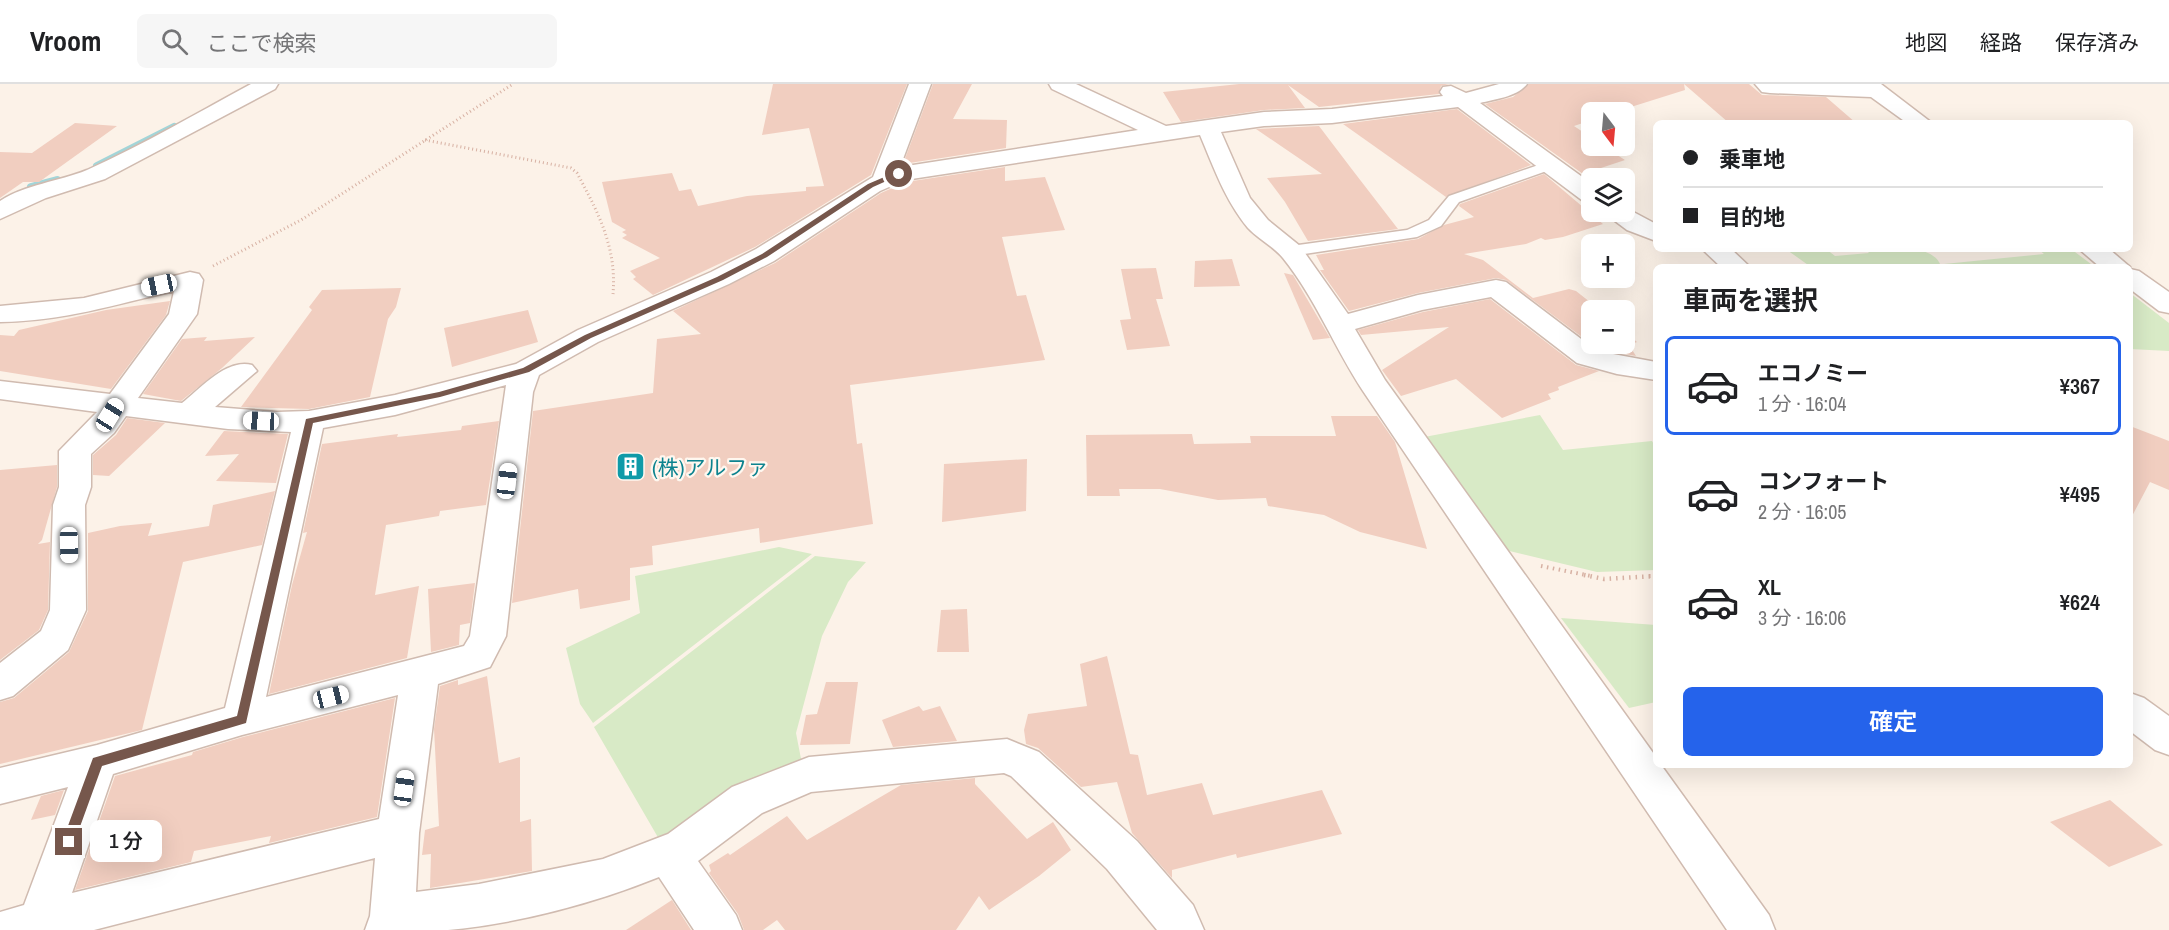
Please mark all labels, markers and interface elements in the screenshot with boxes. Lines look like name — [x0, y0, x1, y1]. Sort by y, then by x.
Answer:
search box — [137, 14, 557, 68]
text: Vroom — [30, 22, 101, 60]
icon: search — [158, 25, 191, 58]
text: ここで検索 — [206, 28, 316, 58]
text: 地図 — [1905, 28, 1947, 57]
text: 経路 — [1980, 28, 2022, 57]
text: 保存済み — [2055, 28, 2139, 57]
north arrow — [1581, 102, 1635, 156]
map controls — [1581, 102, 1635, 354]
text: 乗車地 — [1719, 144, 1785, 174]
route start — [885, 160, 912, 187]
button: layers — [1581, 168, 1635, 222]
text: 目的地 — [1719, 202, 1785, 232]
button: + — [1581, 234, 1635, 288]
car — [140, 272, 178, 298]
text: 車両を選択 — [1683, 282, 1818, 318]
button: − — [1581, 300, 1635, 354]
text: エコノミー — [1758, 358, 1868, 388]
icon: car — [1686, 359, 1740, 413]
text: ¥367 — [2060, 371, 2100, 401]
text: 1 分 · 16:04 — [1758, 390, 1846, 417]
car — [93, 395, 127, 435]
car — [243, 411, 279, 431]
building icon: (株)アルファ — [615, 451, 647, 483]
place label: (株)アルファ — [652, 453, 768, 482]
car — [496, 462, 518, 500]
text: コンフォート — [1758, 466, 1889, 496]
icon: car — [1686, 467, 1740, 521]
text: ¥495 — [2060, 479, 2100, 509]
text: 2 分 · 16:05 — [1758, 498, 1846, 525]
car — [60, 527, 78, 563]
text: XL — [1758, 572, 1781, 602]
icon: car — [1686, 575, 1740, 629]
text: ¥624 — [2060, 587, 2100, 617]
text: 3 分 · 16:06 — [1758, 604, 1846, 631]
car — [311, 684, 351, 710]
button: 確定 — [1683, 687, 2103, 756]
car — [393, 769, 415, 807]
callout: 1 分 — [90, 821, 162, 863]
text: 1 分 — [109, 827, 143, 854]
route end — [55, 828, 82, 855]

